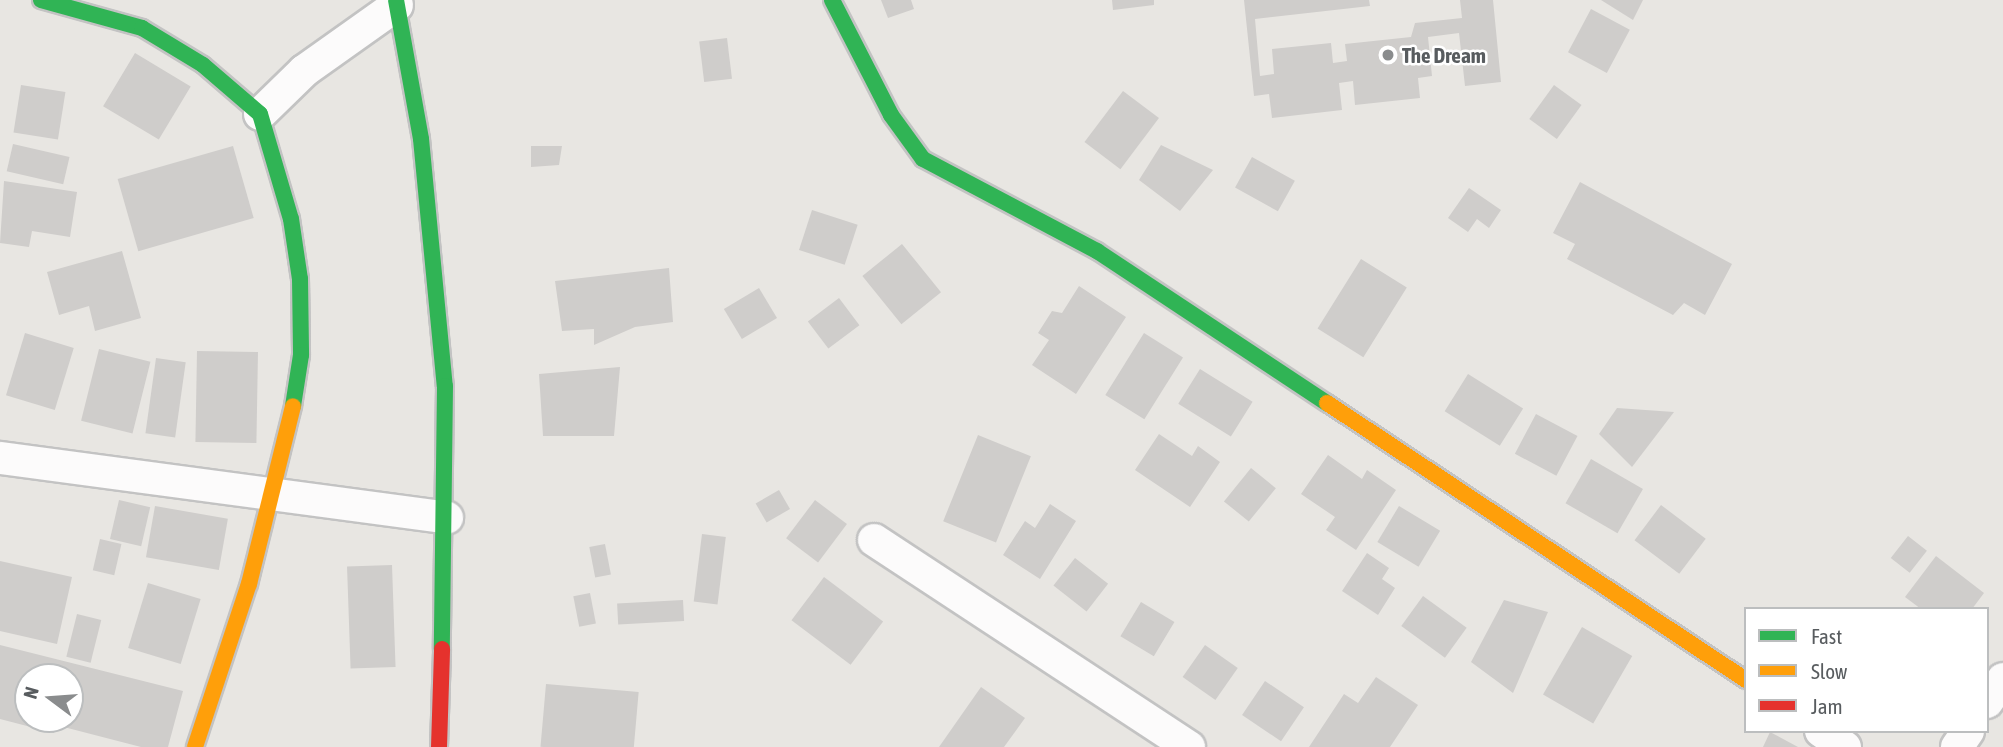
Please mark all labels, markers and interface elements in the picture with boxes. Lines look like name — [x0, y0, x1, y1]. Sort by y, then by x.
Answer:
place label: The Dream — [1402, 42, 1486, 68]
marker: The Dream — [1380, 47, 1396, 63]
legend — [1744, 607, 1989, 733]
text: Fast — [1811, 624, 1842, 648]
text: Slow — [1811, 659, 1847, 683]
north arrow — [14, 663, 84, 733]
text: N — [19, 684, 43, 701]
text: Jam — [1811, 694, 1843, 718]

